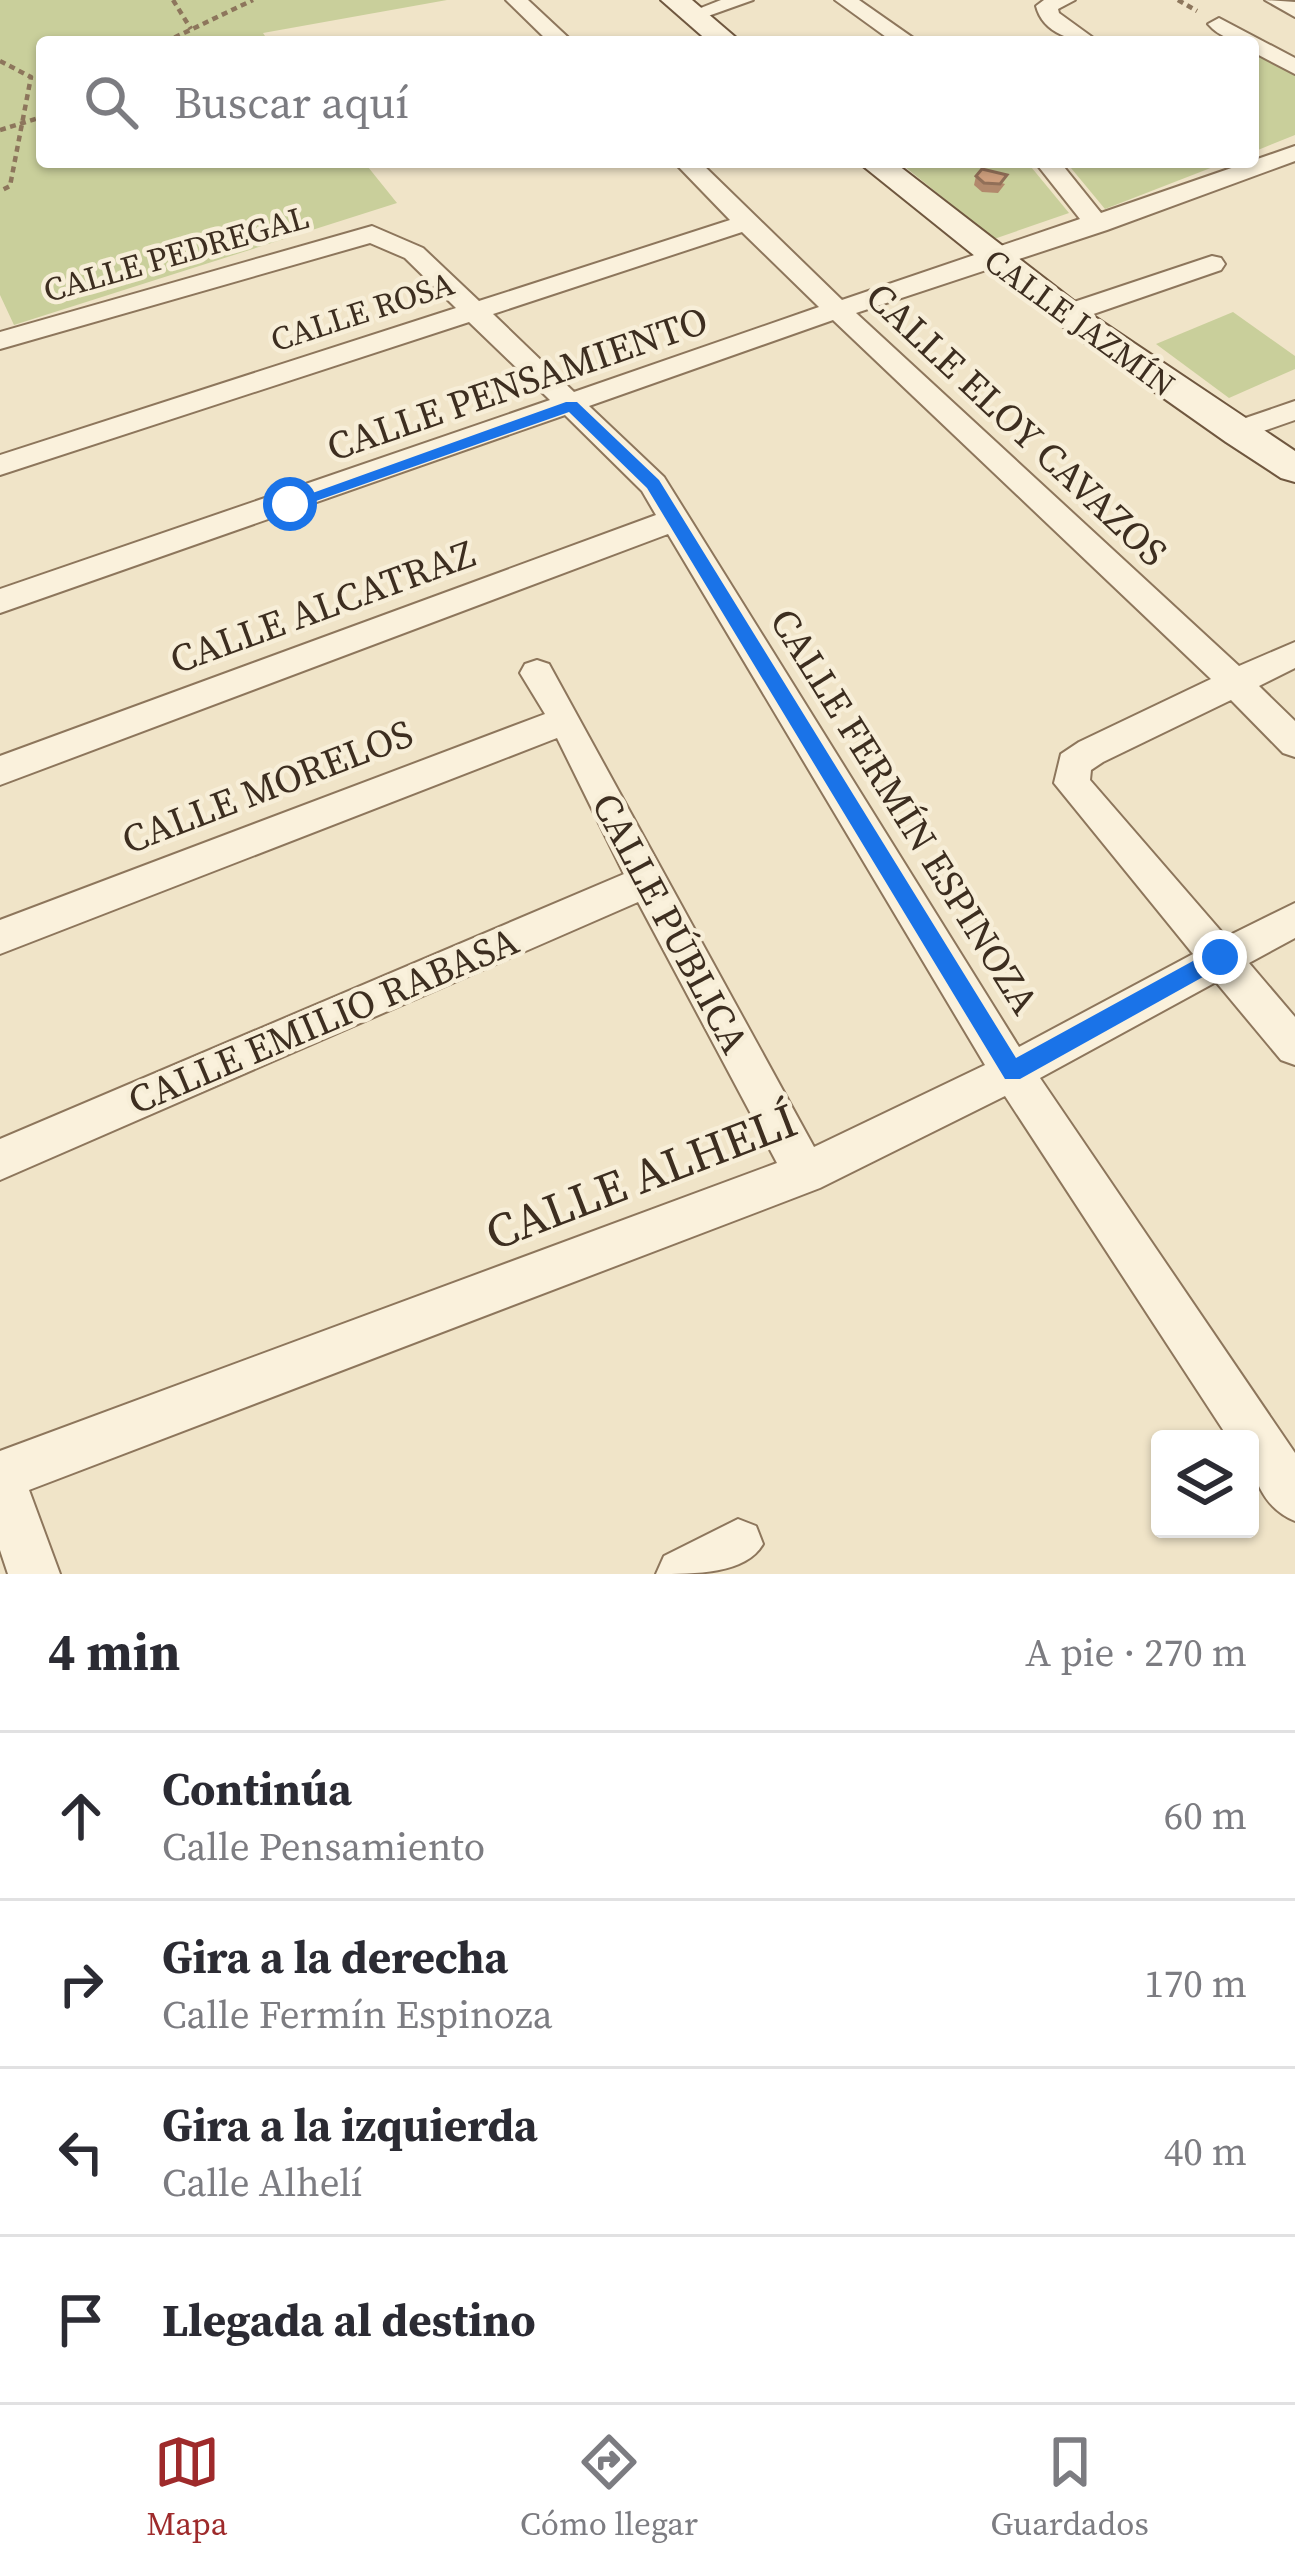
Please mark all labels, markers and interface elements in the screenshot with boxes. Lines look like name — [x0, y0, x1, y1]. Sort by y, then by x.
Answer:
search box — [36, 36, 1259, 168]
icon: search — [78, 69, 144, 135]
text: Buscar aquí — [174, 71, 409, 133]
street label: CALLE PEDREGAL — [38, 194, 314, 313]
street label: CALLE JAZMÍN — [975, 238, 1184, 407]
street label: CALLE ROSA — [265, 261, 460, 362]
street label: CALLE ELOY CAVAZOS — [854, 270, 1179, 578]
street label: CALLE PENSAMIENTO — [320, 293, 715, 474]
route start — [263, 477, 317, 531]
street label: CALLE ALCATRAZ — [162, 527, 482, 686]
street label: CALLE FERMÍN ESPINOZA — [758, 598, 1051, 1024]
street label: CALLE MORELOS — [114, 707, 420, 866]
street label: CALLE PÚBLICA — [580, 784, 762, 1063]
street label: CALLE EMILIO RABASA — [120, 914, 527, 1127]
route end — [1193, 930, 1247, 984]
street label: CALLE ALHELÍ — [476, 1086, 806, 1266]
map controls — [1151, 1430, 1259, 1538]
button: layers — [1151, 1430, 1259, 1538]
text: 4 min — [48, 1617, 180, 1687]
text: A pie · 270 m — [1025, 1626, 1247, 1679]
text: Continúa — [162, 1758, 352, 1820]
icon: ahead — [48, 1783, 114, 1849]
text: 60 m — [1164, 1789, 1247, 1842]
text: Calle Pensamiento — [162, 1820, 485, 1873]
text: Gira a la derecha — [162, 1926, 508, 1988]
icon: right — [48, 1951, 114, 2017]
text: 170 m — [1144, 1957, 1247, 2010]
text: Calle Fermín Espinoza — [162, 1988, 553, 2041]
text: Gira a la izquierda — [162, 2094, 538, 2156]
icon: left — [48, 2119, 114, 2185]
text: 40 m — [1164, 2125, 1247, 2178]
text: Calle Alhelí — [162, 2156, 362, 2209]
icon: arrive — [48, 2287, 114, 2353]
text: Llegada al destino — [162, 2289, 536, 2351]
tab: Mapa — [146, 2429, 228, 2546]
tab: Cómo llegar — [520, 2429, 698, 2546]
tab: Guardados — [990, 2429, 1149, 2546]

